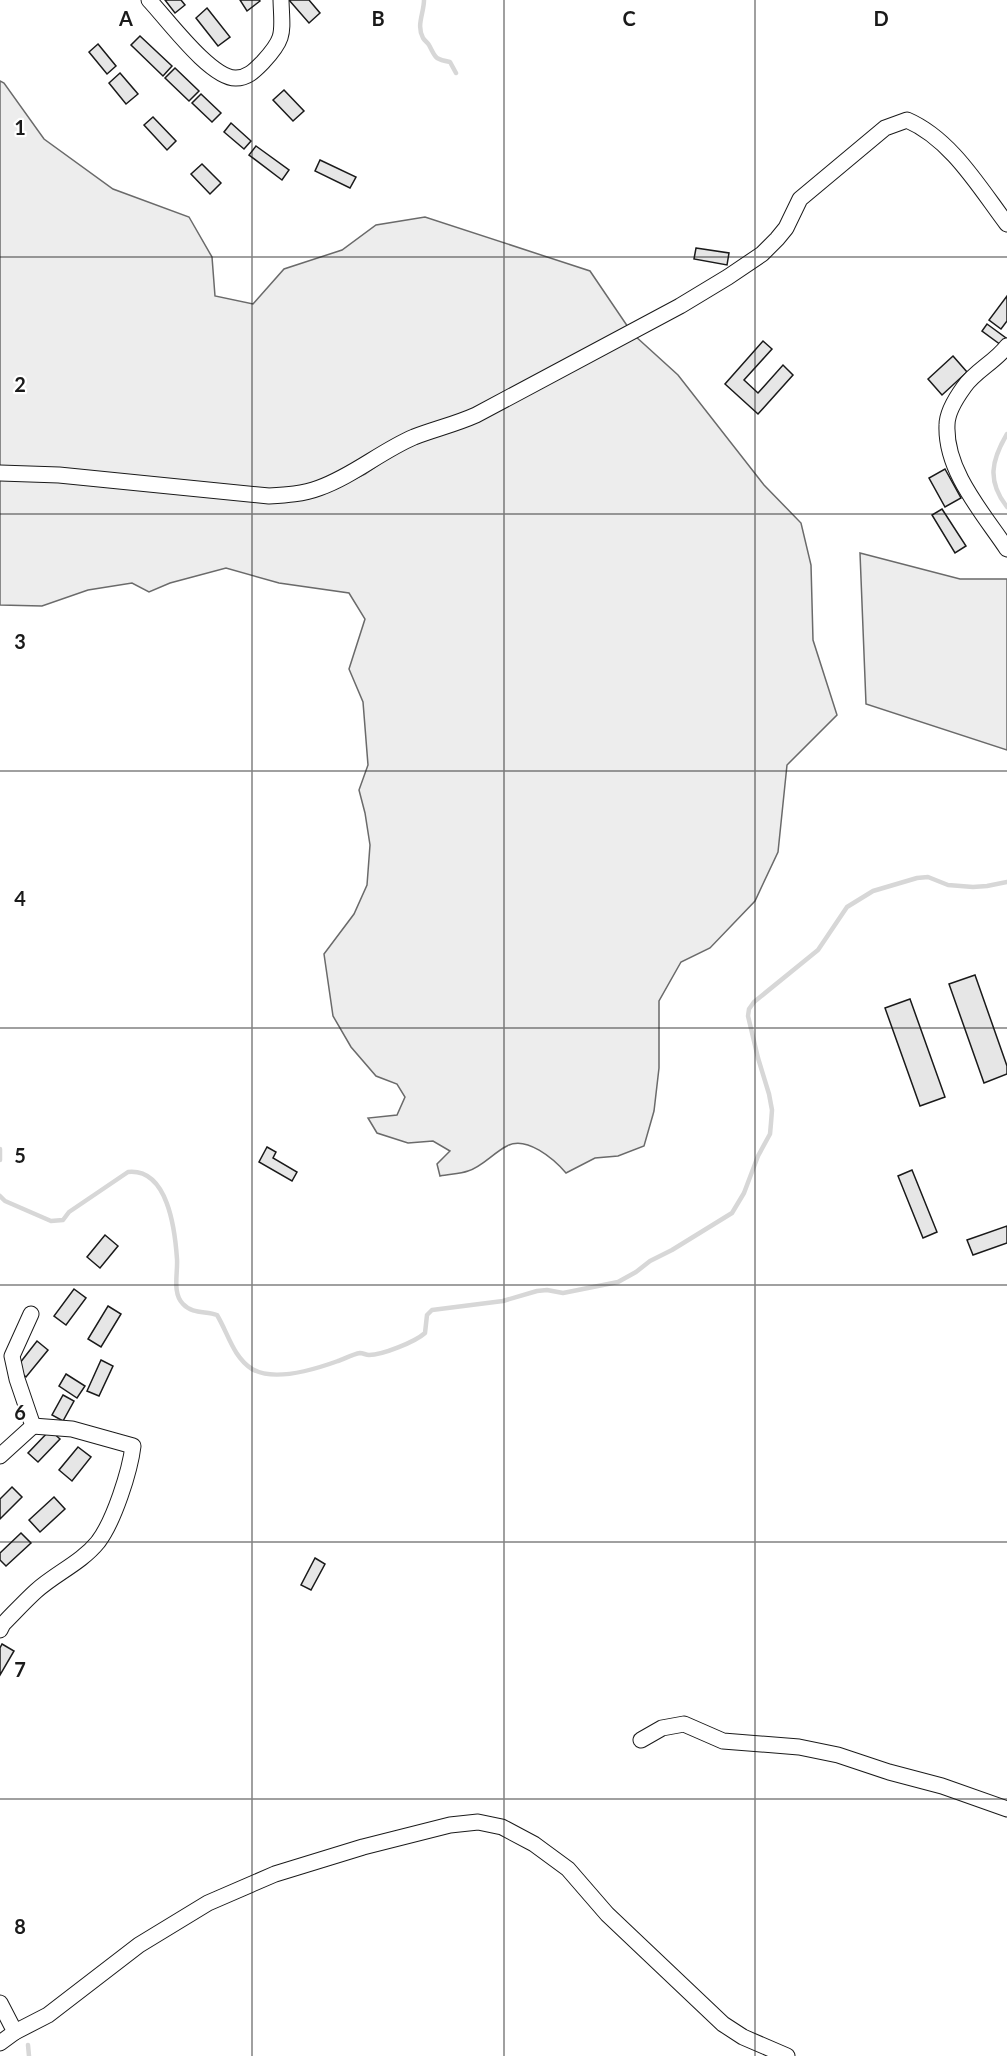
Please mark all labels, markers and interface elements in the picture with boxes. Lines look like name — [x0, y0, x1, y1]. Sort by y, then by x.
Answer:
text: A — [118, 6, 133, 30]
text: B — [371, 6, 385, 30]
text: C — [622, 6, 636, 30]
text: D — [873, 6, 889, 30]
text: 1 — [14, 115, 26, 139]
text: 2 — [14, 372, 26, 396]
text: 3 — [14, 629, 26, 653]
text: 4 — [14, 886, 26, 910]
text: 5 — [14, 1143, 26, 1167]
text: 6 — [14, 1400, 26, 1424]
text: 7 — [14, 1657, 26, 1681]
text: 8 — [14, 1914, 26, 1938]

